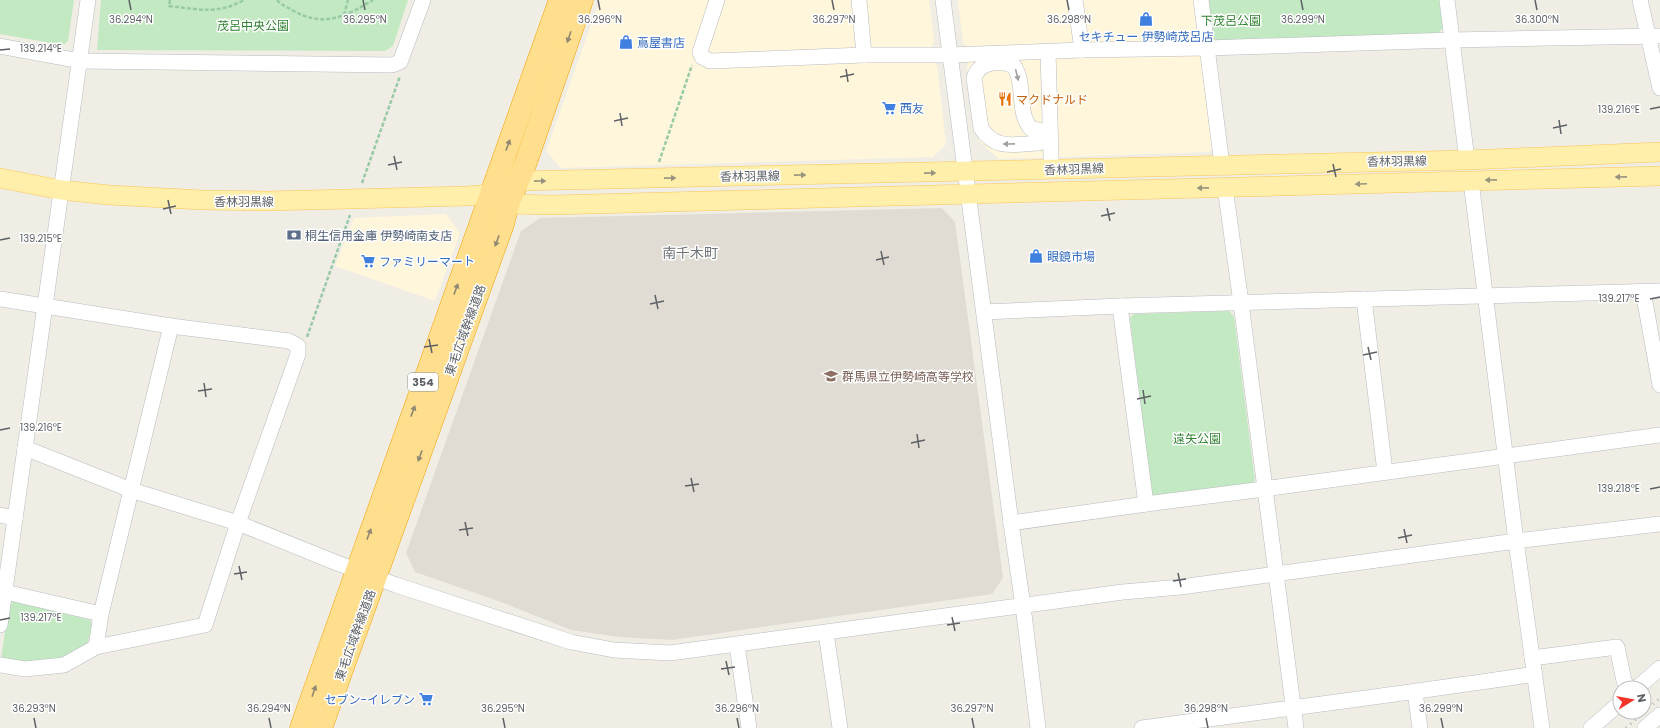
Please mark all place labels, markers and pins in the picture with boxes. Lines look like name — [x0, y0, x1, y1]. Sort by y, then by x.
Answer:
shop icon: セキチュー 伊勢崎茂呂店 — [1138, 11, 1154, 27]
place label: セキチュー 伊勢崎茂呂店 — [1078, 28, 1214, 45]
shop icon: 蔦屋書店 — [618, 34, 634, 50]
place label: 蔦屋書店 — [637, 34, 685, 51]
restaurant icon: マクドナルド — [997, 91, 1013, 107]
place label: マクドナルド — [1016, 91, 1088, 108]
supermarket icon: 西友 — [881, 100, 897, 116]
place label: 西友 — [900, 100, 924, 117]
bank icon: 桐生信用金庫 伊勢崎南支店 — [286, 227, 302, 243]
place label: 桐生信用金庫 伊勢崎南支店 — [305, 227, 452, 244]
shop icon: 眼鏡市場 — [1028, 248, 1044, 264]
place label: 眼鏡市場 — [1047, 248, 1095, 265]
supermarket icon: ファミリーマート — [360, 253, 376, 269]
place label: ファミリーマート — [379, 253, 475, 270]
school or university icon: 群馬県立伊勢崎高等学校 — [823, 368, 839, 384]
place label: 群馬県立伊勢崎高等学校 — [842, 368, 974, 385]
place label: セブン-イレブン — [324, 691, 415, 708]
supermarket icon: セブン-イレブン — [418, 691, 434, 707]

